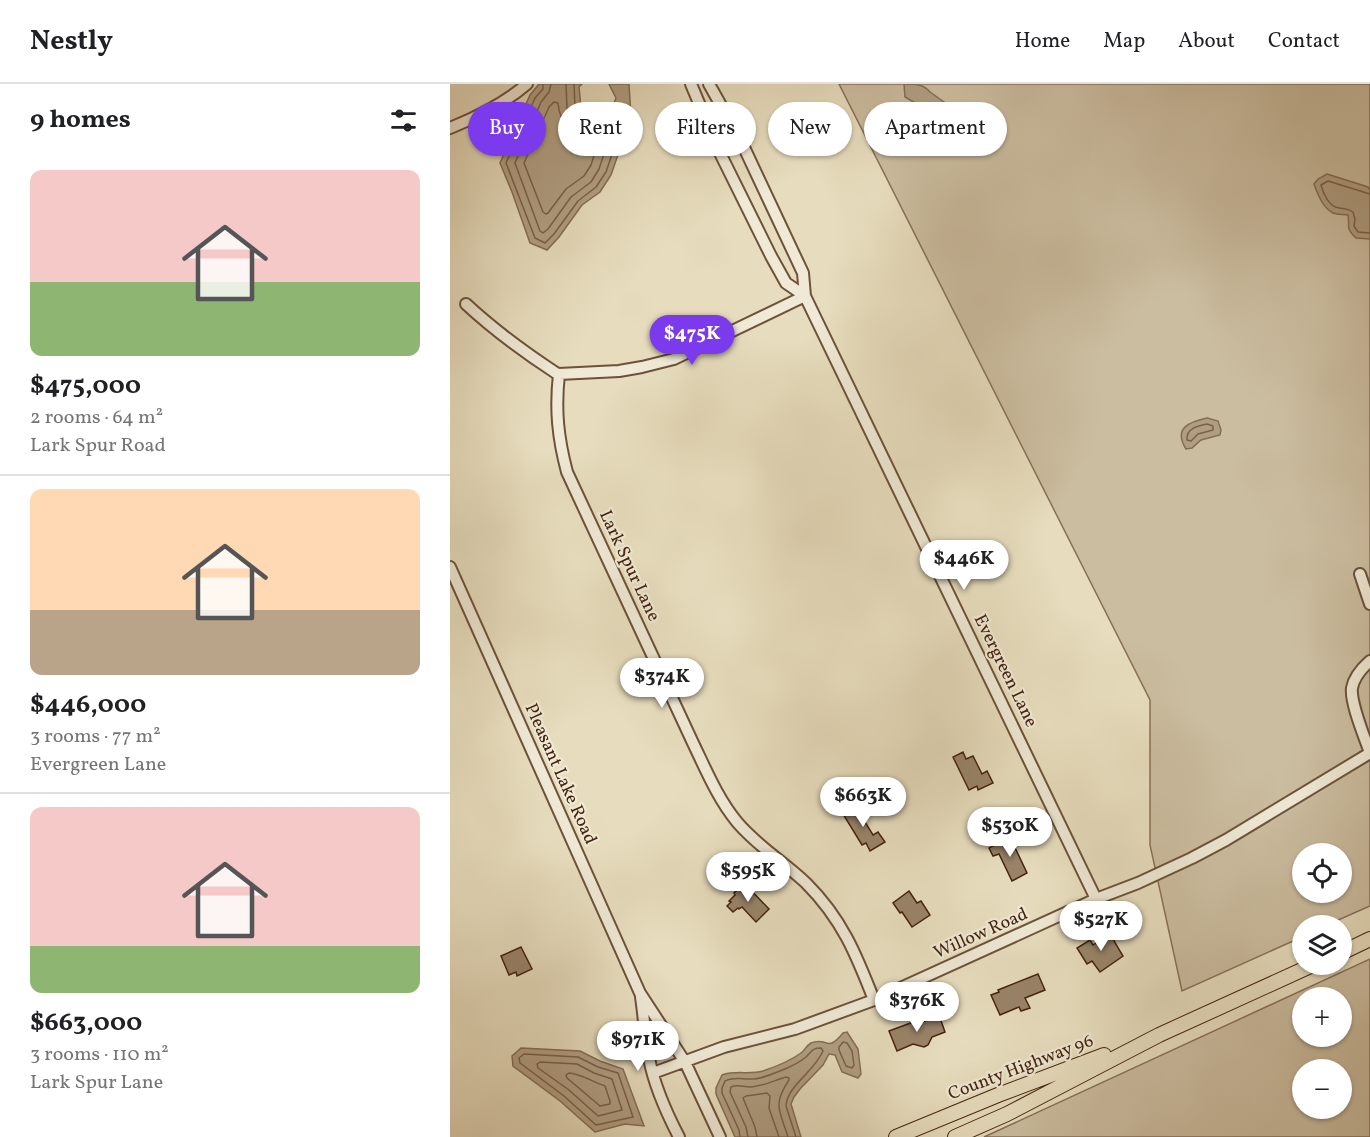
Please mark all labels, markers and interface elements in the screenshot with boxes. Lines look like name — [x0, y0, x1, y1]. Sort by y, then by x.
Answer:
text: Nestly — [30, 22, 113, 61]
text: Home — [1015, 27, 1070, 56]
text: Map — [1103, 27, 1145, 56]
text: About — [1178, 27, 1235, 56]
text: Contact — [1268, 27, 1340, 56]
text: 9 homes — [30, 102, 131, 138]
chip: Buy — [468, 102, 546, 156]
chip: Rent — [558, 102, 643, 156]
chip: Filters — [655, 102, 756, 156]
chip: New — [768, 102, 852, 156]
chip: Apartment — [864, 102, 1007, 156]
icon: filters — [387, 104, 420, 137]
icon: home — [171, 209, 279, 317]
pin: $475K — [650, 315, 734, 366]
text: $475K — [664, 320, 720, 348]
text: $475,000 — [30, 368, 141, 404]
text: 2 rooms · 64 m² — [30, 404, 163, 432]
text: Lark Spur Road — [30, 432, 166, 460]
street label: Lark Spur Lane — [592, 506, 666, 626]
icon: home — [171, 528, 279, 636]
pin: $446K — [922, 540, 1006, 591]
text: $446K — [934, 545, 994, 573]
street label: Evergreen Lane — [967, 610, 1043, 732]
pin: $374K — [620, 658, 704, 709]
text: $374K — [634, 663, 690, 691]
text: $446,000 — [30, 687, 146, 723]
street label: Pleasant Lake Road — [518, 699, 602, 849]
text: 3 rooms · 77 m² — [30, 723, 161, 751]
text: Evergreen Lane — [30, 751, 166, 779]
pin: $663K — [821, 777, 905, 828]
text: $663K — [834, 782, 892, 810]
pin: $530K — [968, 807, 1052, 858]
text: $530K — [981, 812, 1039, 840]
map controls — [1292, 843, 1352, 1119]
button: locate — [1292, 843, 1352, 903]
icon: home — [171, 846, 279, 954]
pin: $595K — [706, 852, 790, 903]
text: $595K — [720, 857, 776, 885]
pin: $527K — [1059, 901, 1143, 952]
street label: Willow Road — [930, 902, 1032, 966]
text: $527K — [1074, 906, 1128, 934]
button: layers — [1292, 915, 1352, 975]
pin: $376K — [875, 982, 959, 1033]
text: $376K — [889, 987, 945, 1015]
button: + — [1292, 987, 1352, 1047]
text: $663,000 — [30, 1005, 142, 1041]
pin: $971K — [596, 1021, 680, 1072]
text: $971K — [611, 1026, 665, 1054]
street label: County Highway 96 — [945, 1029, 1097, 1107]
text: 3 rooms · 110 m² — [30, 1041, 169, 1069]
button: − — [1292, 1059, 1352, 1119]
text: Lark Spur Lane — [30, 1069, 163, 1097]

